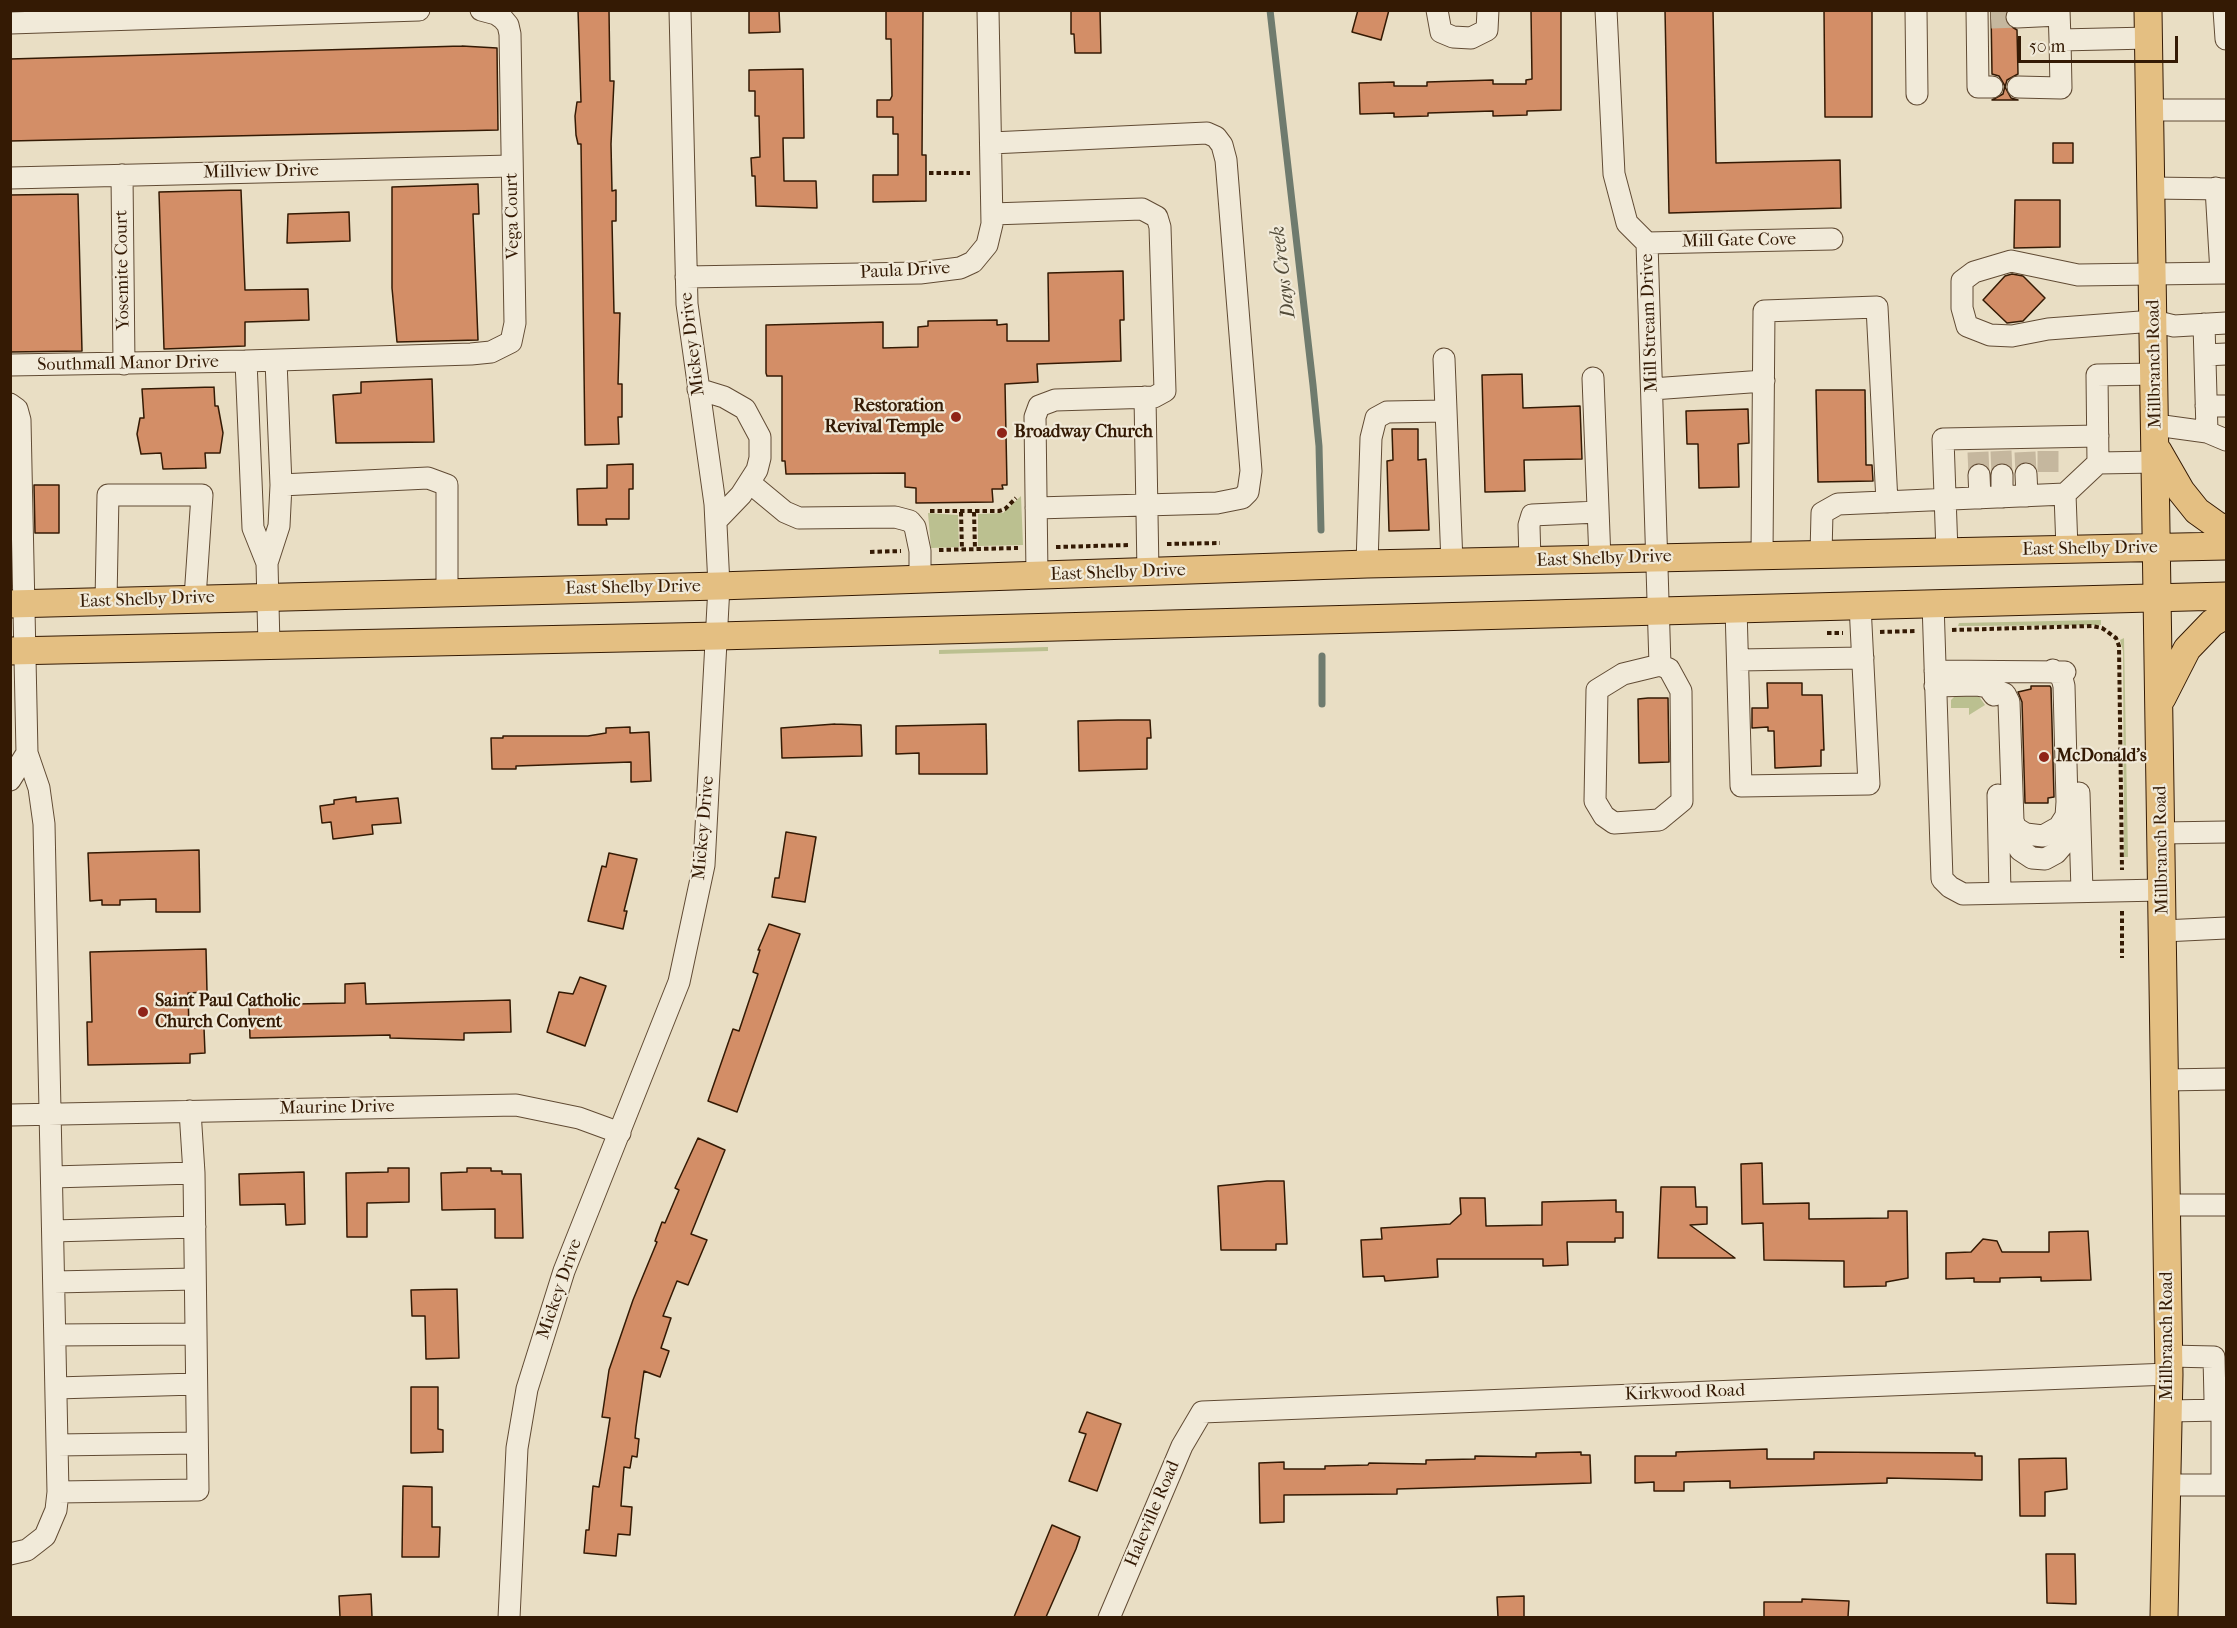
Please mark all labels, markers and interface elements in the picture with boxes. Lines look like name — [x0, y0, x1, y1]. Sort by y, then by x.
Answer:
scale bar — [2021, 24, 2182, 62]
text: 50 m — [2029, 36, 2065, 57]
street label: Millview Drive — [203, 160, 319, 184]
street label: Vega Court — [501, 172, 525, 260]
street label: Yosemite Court — [111, 210, 135, 330]
water label: Days Creek — [1266, 224, 1302, 320]
street label: Mill Gate Cove — [1682, 229, 1796, 253]
street label: Mill Stream Drive — [1637, 253, 1663, 393]
street label: Paula Drive — [859, 258, 951, 284]
street label: Mickey Drive — [676, 291, 710, 397]
street label: Millbranch Road — [2143, 299, 2167, 429]
street label: Southmall Manor Drive — [37, 352, 219, 376]
place label: Restoration Revival Temple — [825, 396, 944, 438]
marker: Restoration Revival Temple — [949, 410, 963, 424]
place label: Broadway Church — [1014, 422, 1153, 444]
marker: Broadway Church — [995, 426, 1009, 440]
street label: East Shelby Drive — [2022, 537, 2158, 561]
street label: East Shelby Drive — [1536, 546, 1672, 572]
street label: East Shelby Drive — [1050, 560, 1186, 586]
street label: East Shelby Drive — [565, 576, 701, 600]
street label: East Shelby Drive — [79, 587, 215, 613]
place label: McDonald's — [2056, 746, 2147, 768]
marker: McDonald's — [2037, 750, 2051, 764]
street label: Mickey Drive — [689, 775, 719, 881]
street label: Millbranch Road — [2150, 785, 2174, 915]
place label: Saint Paul Catholic Church Convent — [155, 991, 301, 1034]
marker: Saint Paul Catholic Church Convent — [136, 1005, 150, 1019]
street label: Maurine Drive — [279, 1096, 395, 1120]
street label: Mickey Drive — [533, 1236, 587, 1342]
street label: Millbranch Road — [2157, 1271, 2179, 1401]
street label: Kirkwood Road — [1625, 1380, 1745, 1406]
street label: Haleville Road — [1121, 1458, 1185, 1570]

